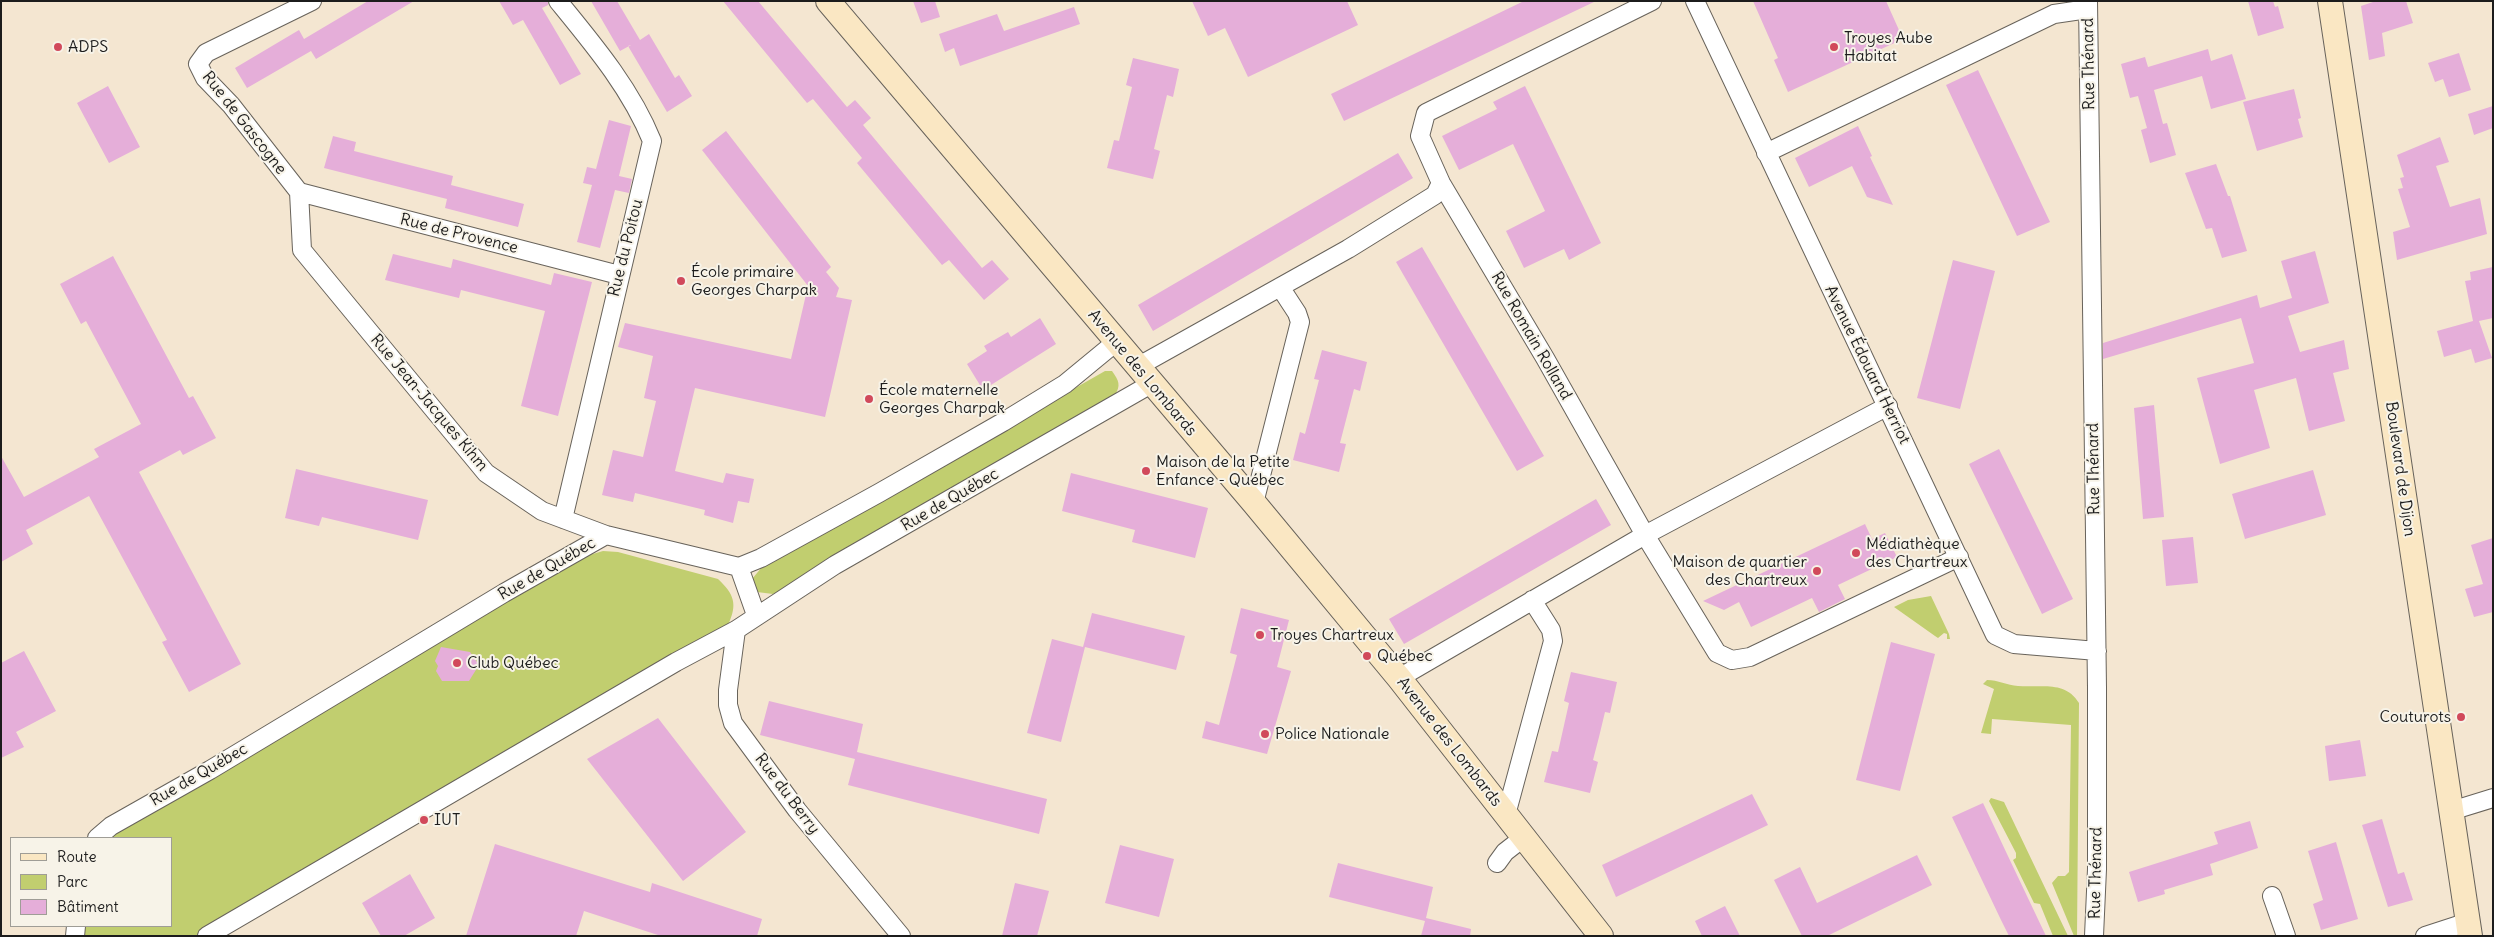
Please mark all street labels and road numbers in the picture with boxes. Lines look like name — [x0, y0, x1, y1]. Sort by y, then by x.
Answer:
street label: Rue Thénard — [2079, 18, 2099, 110]
street label: Rue de Gascogne — [198, 68, 290, 178]
street label: Rue du Poitou — [605, 197, 647, 299]
street label: Rue de Provence — [398, 210, 520, 258]
street label: Rue Romain Rolland — [1487, 269, 1575, 403]
street label: Avenue Édouard Herriot — [1820, 283, 1914, 447]
street label: Avenue des Lombards — [1084, 306, 1200, 440]
street label: Rue Jean-Jacques Kihm — [366, 331, 492, 475]
street label: Boulevard de Dijon — [2381, 400, 2419, 538]
street label: Rue Thénard — [2084, 423, 2104, 515]
street label: Rue de Québec — [898, 464, 1002, 536]
street label: Rue de Québec — [495, 533, 599, 605]
street label: Avenue des Lombards — [1392, 673, 1506, 811]
street label: Rue de Québec — [147, 739, 251, 811]
street label: Rue du Berry — [751, 750, 823, 838]
street label: Rue Thénard — [2086, 827, 2106, 919]

